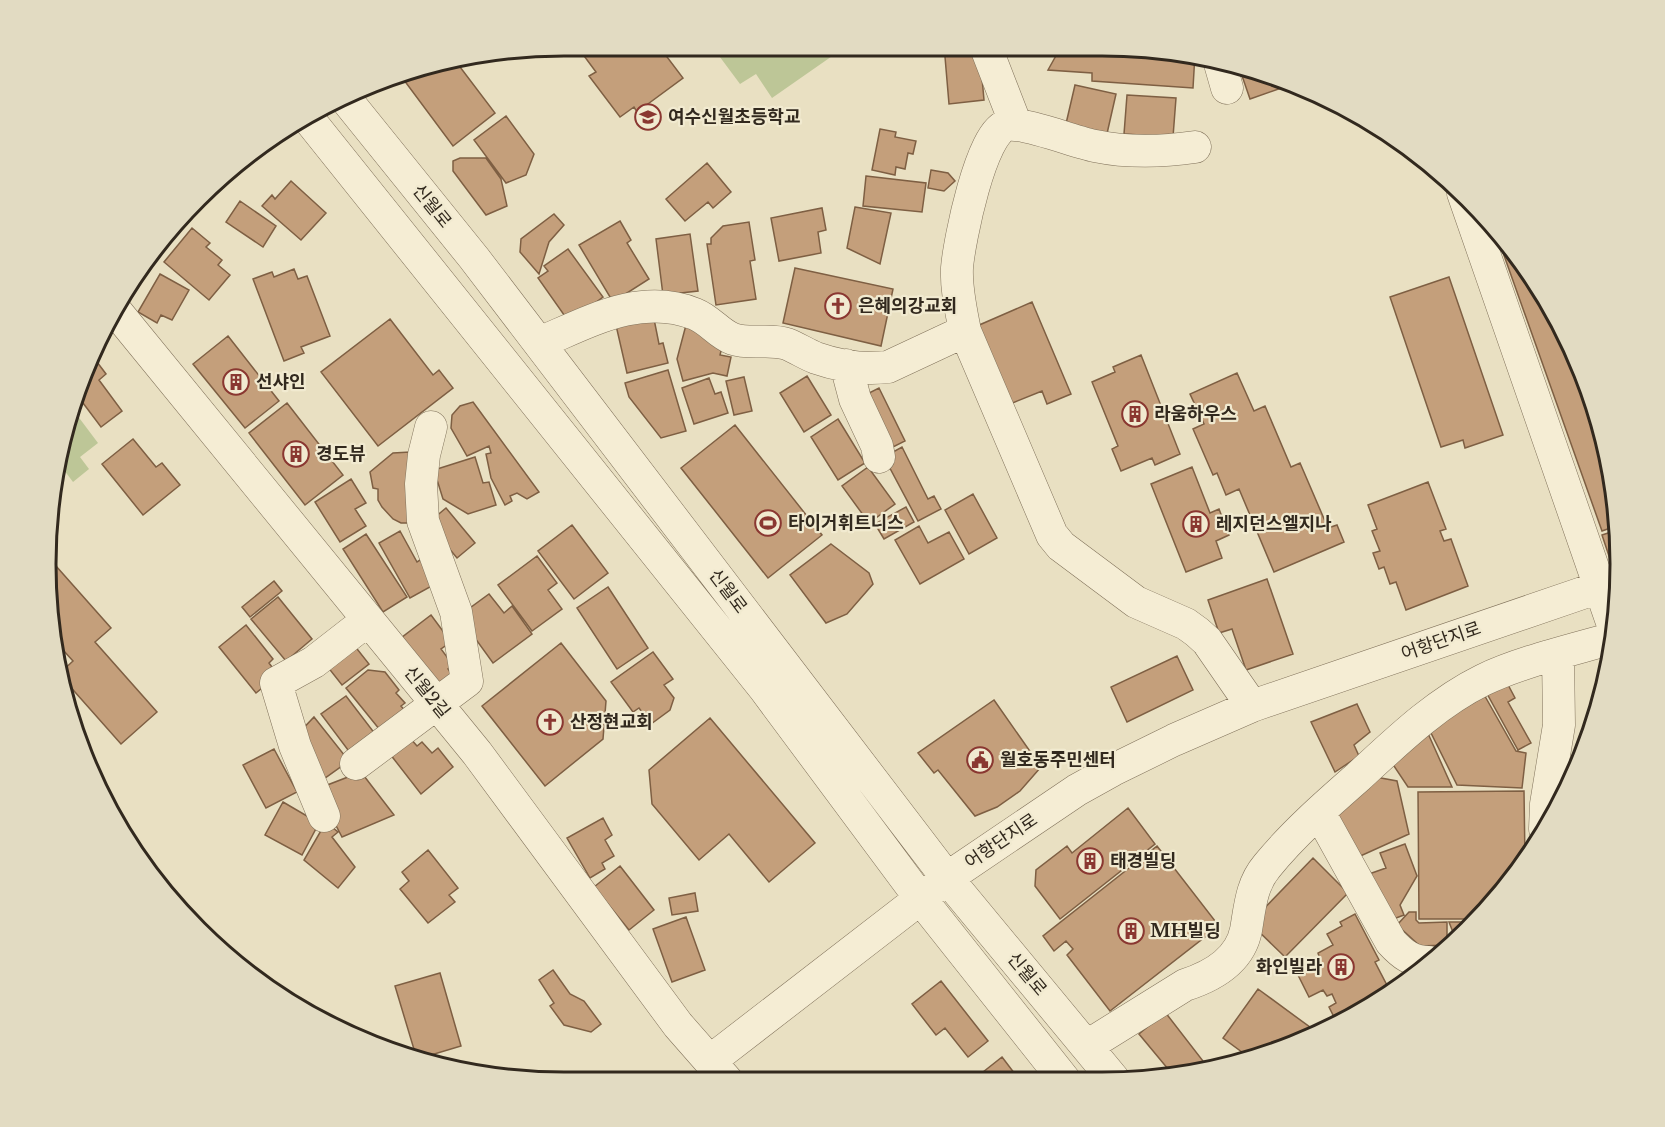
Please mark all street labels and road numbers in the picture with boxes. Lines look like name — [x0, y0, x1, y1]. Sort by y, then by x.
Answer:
street label: 신월로 — [408, 180, 456, 232]
street label: 신월로 — [704, 565, 752, 617]
street label: 어항단지로 — [1398, 617, 1484, 665]
street label: 신월2길 — [399, 661, 455, 723]
street label: 어항단지로 — [961, 809, 1041, 873]
street label: 신월로 — [1003, 948, 1051, 1000]

